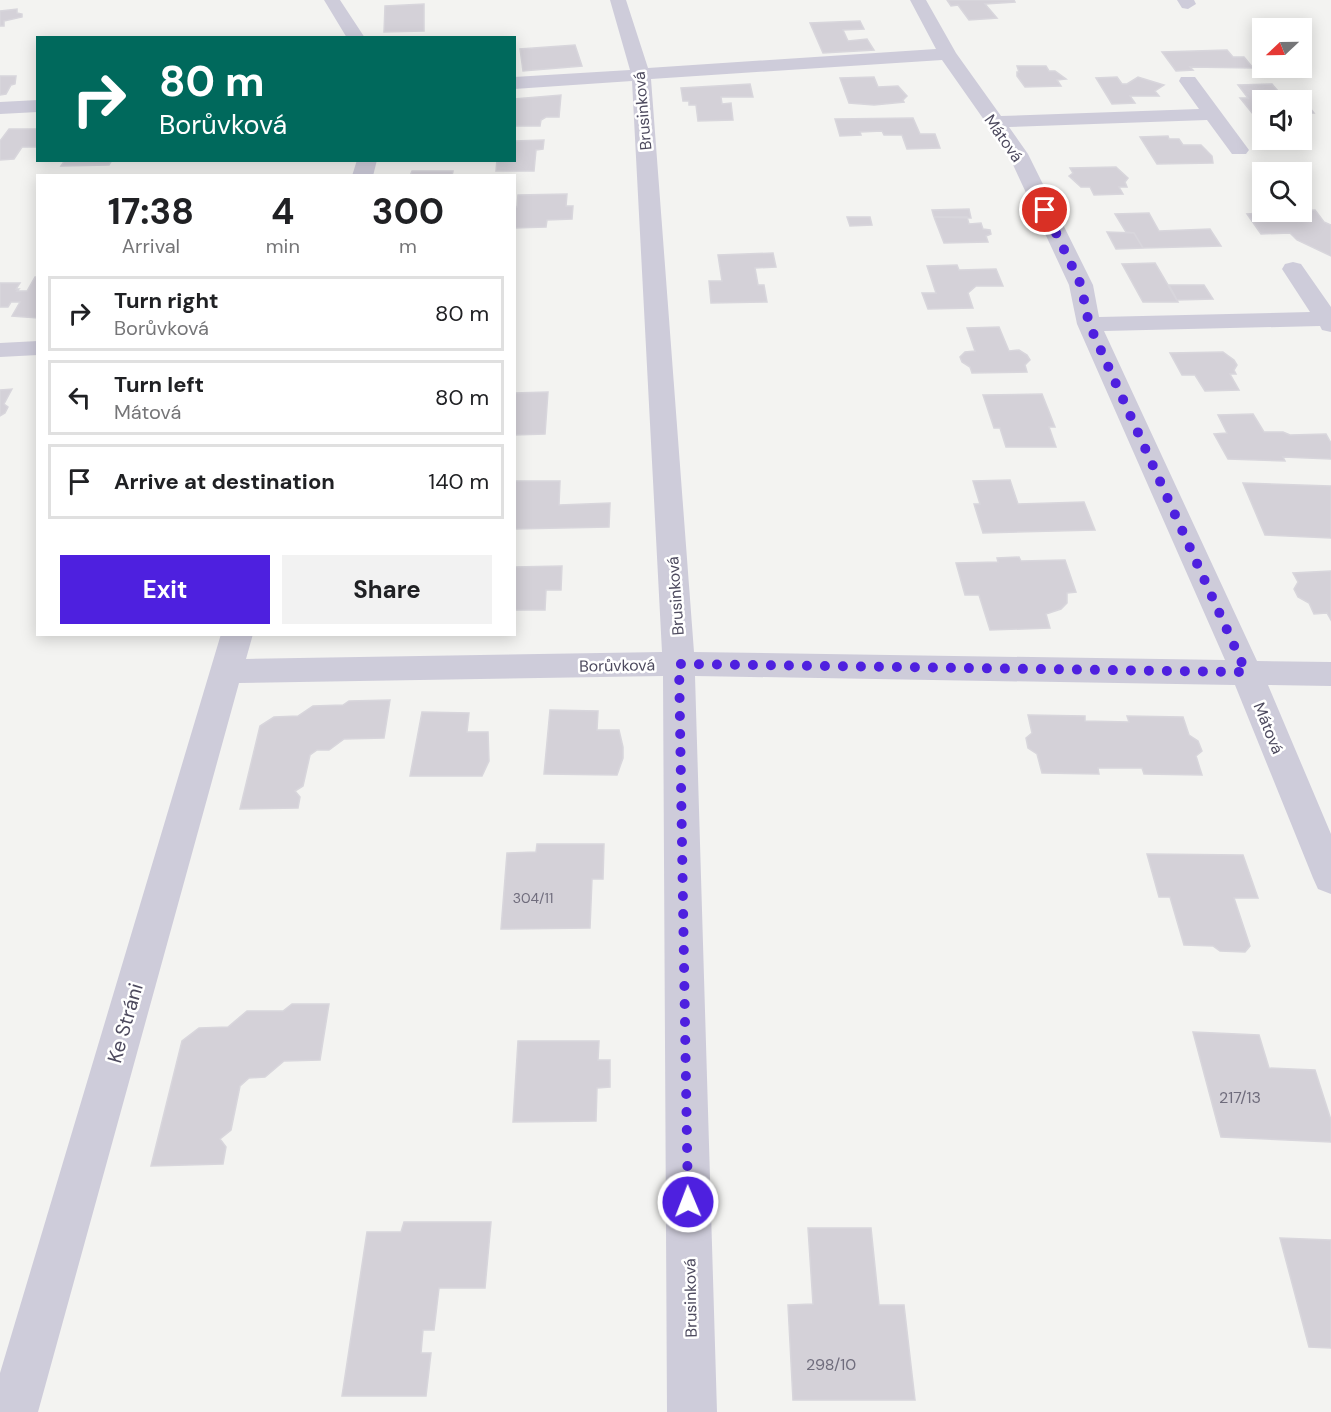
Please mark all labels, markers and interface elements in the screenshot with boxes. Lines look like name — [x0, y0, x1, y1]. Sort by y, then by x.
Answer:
north arrow — [1252, 18, 1312, 78]
map controls — [1252, 18, 1312, 222]
text: 80 m — [159, 54, 265, 109]
icon: right — [60, 60, 138, 138]
street label: Brusinková — [629, 71, 656, 151]
button: sound — [1252, 90, 1312, 150]
text: Borůvková — [159, 107, 287, 142]
street label: Mátová — [980, 110, 1028, 166]
button: search — [1252, 162, 1312, 222]
pin — [1019, 184, 1070, 235]
text: 17:38 — [108, 188, 194, 235]
text: 4 — [271, 188, 295, 235]
text: 300 — [372, 188, 444, 235]
icon: arrive — [1028, 193, 1061, 226]
text: Arrival — [122, 233, 180, 259]
text: min — [266, 233, 300, 259]
text: m — [399, 233, 417, 259]
text: Turn right — [114, 286, 219, 315]
icon: right — [63, 297, 96, 330]
text: 80 m — [435, 299, 489, 328]
text: Borůvková — [114, 315, 209, 341]
text: Turn left — [114, 370, 204, 399]
icon: left — [63, 381, 96, 414]
text: 80 m — [435, 383, 489, 412]
text: Mátová — [114, 399, 181, 425]
icon: arrive — [63, 465, 96, 498]
text: Arrive at destination — [114, 467, 335, 496]
text: 140 m — [428, 467, 489, 496]
button: Exit — [60, 555, 270, 624]
button: Share — [282, 555, 492, 624]
street label: Brusinková — [662, 556, 689, 636]
street label: Borůvková — [579, 654, 655, 677]
street label: Mátová — [1249, 699, 1288, 757]
house number: 304/11 — [513, 889, 553, 907]
street label: Ke Stráni — [101, 980, 149, 1066]
house number: 217/13 — [1219, 1087, 1261, 1108]
position arrow — [656, 1170, 720, 1234]
street label: Brusinková — [679, 1258, 702, 1338]
house number: 298/10 — [806, 1354, 856, 1375]

